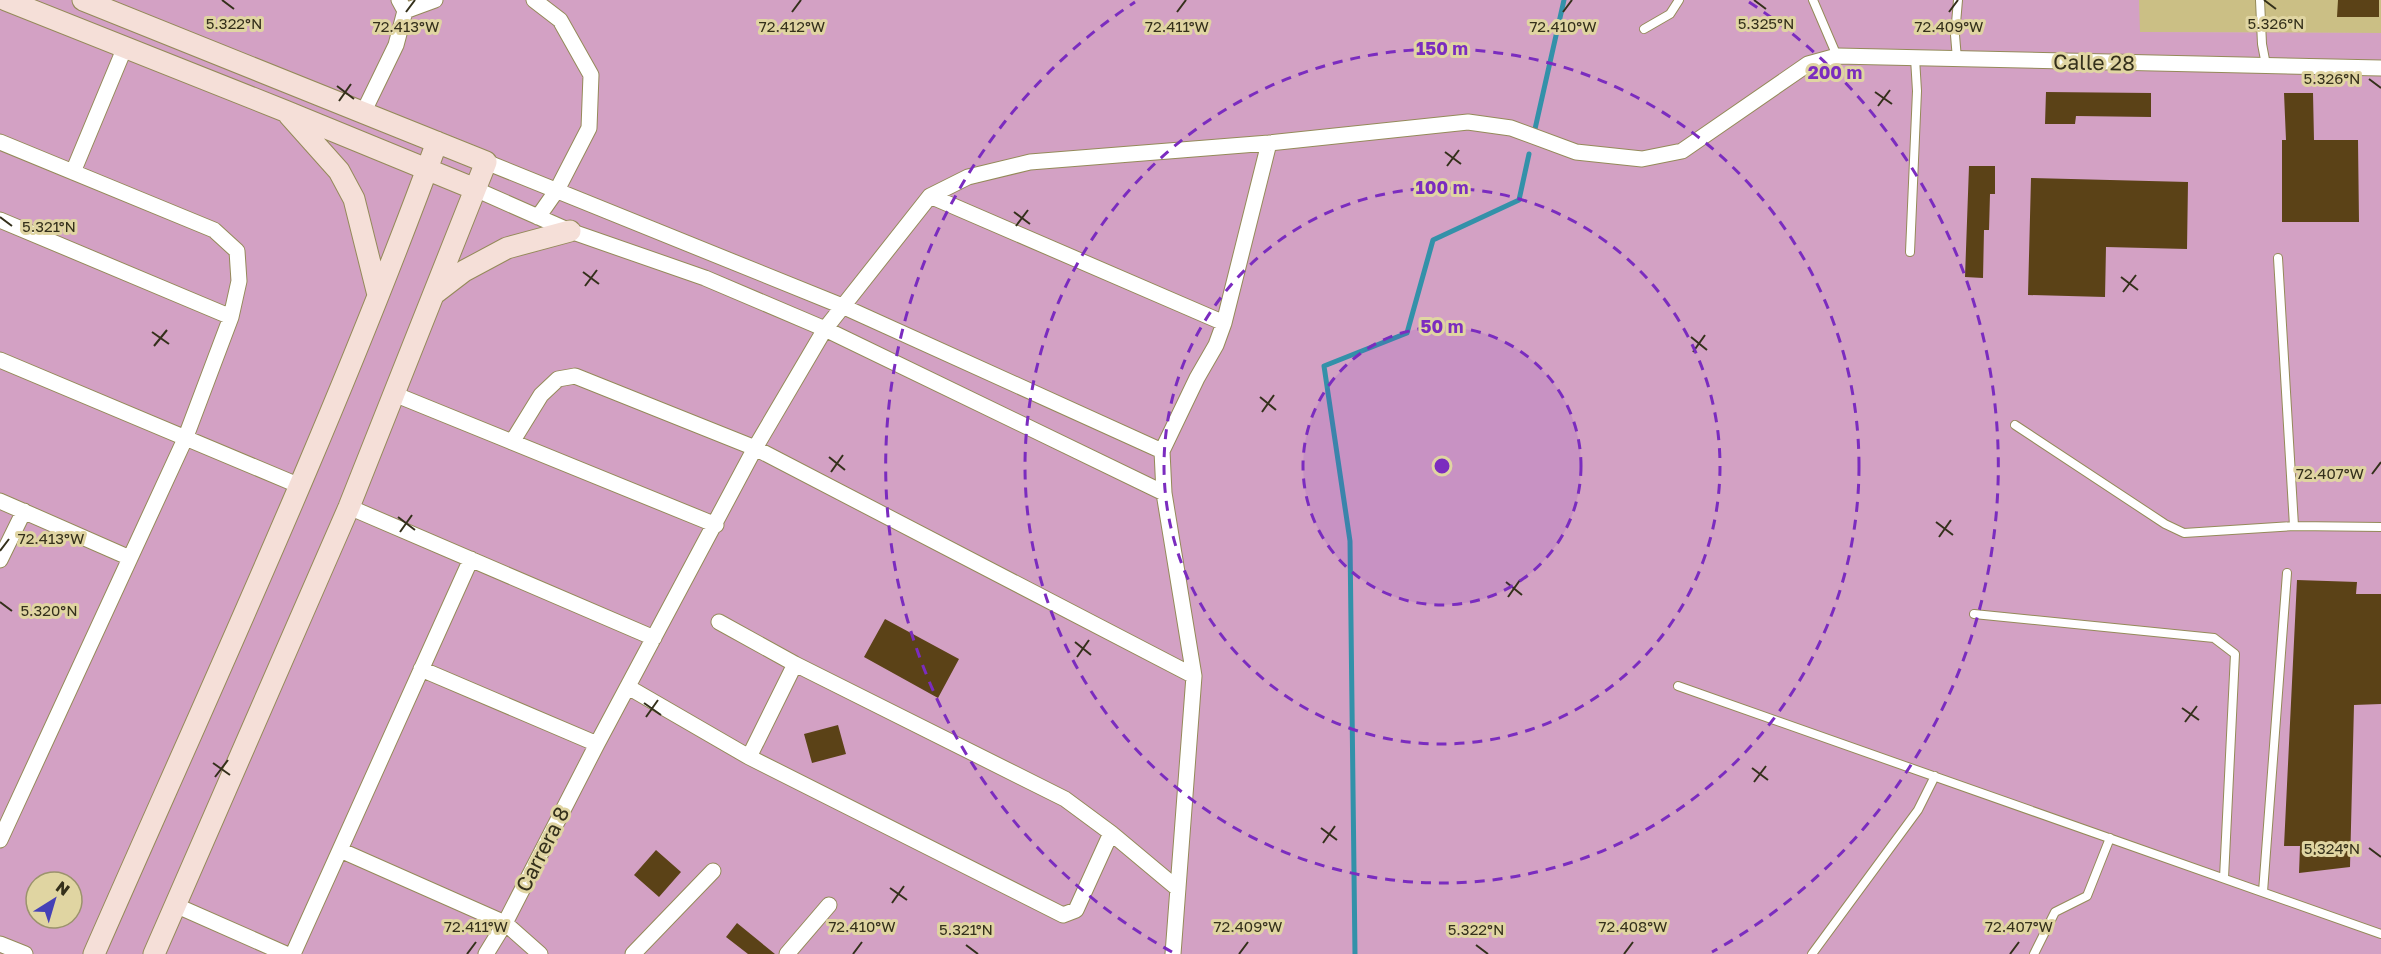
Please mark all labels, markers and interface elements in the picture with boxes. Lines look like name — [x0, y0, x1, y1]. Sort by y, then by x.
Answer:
text: 5.322°N — [206, 14, 262, 32]
text: 5.325°N — [1738, 14, 1794, 32]
text: 5.326°N — [2247, 14, 2305, 32]
text: 72.413°W — [373, 17, 439, 35]
text: 72.412°W — [759, 17, 825, 35]
text: 72.411°W — [1145, 17, 1209, 35]
text: 72.410°W — [1529, 17, 1597, 35]
text: 72.409°W — [1915, 17, 1983, 35]
text: 150 m — [1416, 37, 1468, 59]
street label: Calle 28 — [2053, 48, 2135, 76]
text: 200 m — [1808, 61, 1862, 83]
text: 5.326°N — [2303, 69, 2361, 87]
text: 100 m — [1416, 176, 1468, 198]
text: 5.321°N — [22, 217, 76, 235]
text: 50 m — [1421, 315, 1463, 337]
centre of rings — [1432, 456, 1452, 476]
text: 72.407°W — [2296, 464, 2364, 482]
text: 72.413°W — [18, 529, 84, 547]
text: 5.320°N — [20, 601, 78, 619]
street label: Carrera 8 — [509, 802, 575, 896]
text: 5.324°N — [2304, 839, 2360, 857]
north arrow — [24, 870, 84, 930]
text: N — [52, 876, 74, 900]
text: 72.411°W — [444, 917, 508, 935]
text: 72.410°W — [828, 917, 896, 935]
text: 72.409°W — [1214, 917, 1282, 935]
text: 72.408°W — [1598, 917, 1668, 935]
text: 72.407°W — [1985, 917, 2053, 935]
text: 5.321°N — [939, 920, 993, 938]
text: 5.322°N — [1448, 920, 1504, 938]

